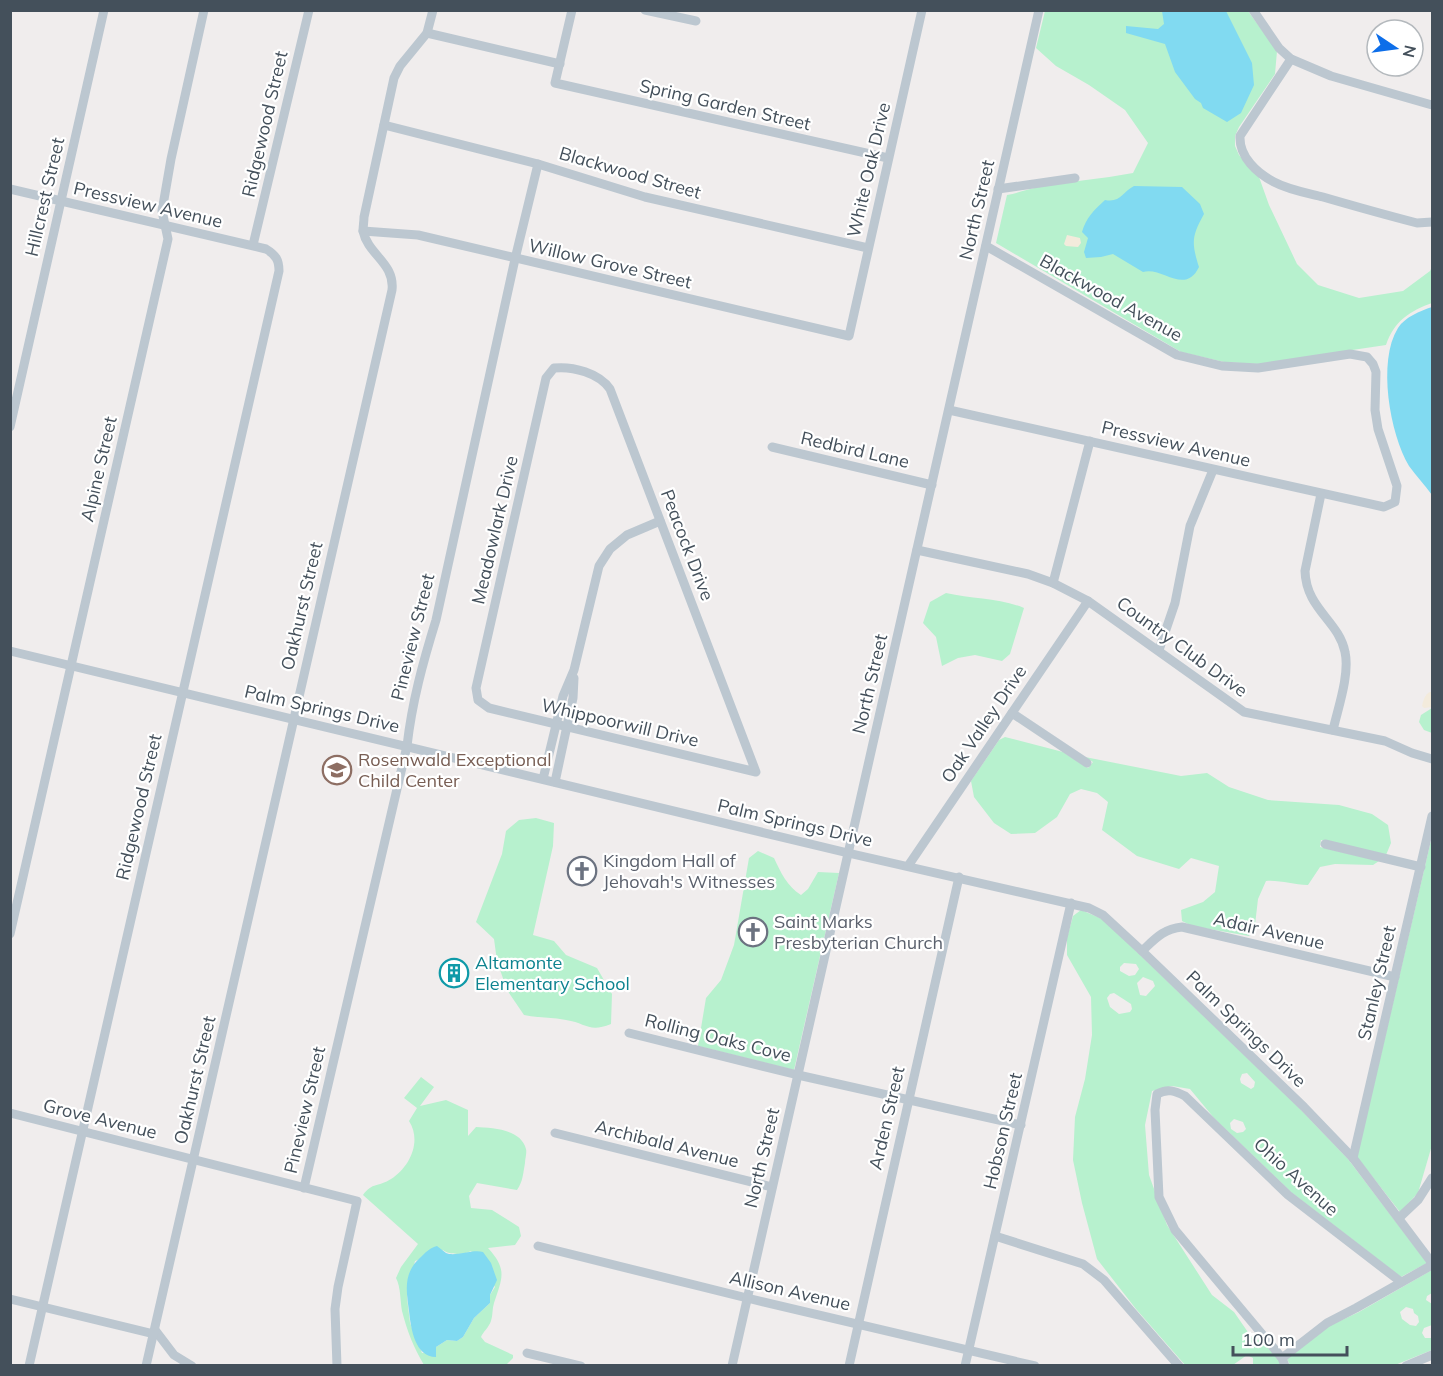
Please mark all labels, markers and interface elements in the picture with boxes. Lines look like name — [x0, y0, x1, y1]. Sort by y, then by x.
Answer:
north arrow — [1365, 18, 1425, 78]
text: N — [1399, 43, 1421, 60]
street label: Ridgewood Street — [237, 49, 293, 199]
street label: Spring Garden Street — [637, 74, 813, 135]
street label: White Oak Drive — [842, 100, 895, 240]
street label: Hillcrest Street — [20, 135, 69, 259]
street label: Blackwood Street — [557, 141, 704, 204]
street label: North Street — [954, 158, 999, 262]
street label: Pressview Avenue — [71, 176, 225, 233]
street label: Willow Grove Street — [526, 234, 694, 293]
street label: Blackwood Avenue — [1036, 249, 1187, 346]
street label: Alpine Street — [75, 414, 122, 524]
street label: Pressview Avenue — [1099, 415, 1253, 472]
street label: Redbird Lane — [799, 426, 912, 473]
street label: Meadowlark Drive — [466, 453, 523, 606]
street label: Peacock Drive — [656, 486, 719, 604]
street label: Oakhurst Street — [276, 539, 327, 672]
street label: Pineview Street — [386, 571, 439, 703]
street label: Country Club Drive — [1112, 591, 1252, 702]
street label: North Street — [847, 632, 892, 736]
street label: Oak Valley Drive — [936, 661, 1031, 787]
street label: Palm Springs Drive — [242, 680, 402, 738]
street label: Whippoorwill Drive — [539, 693, 701, 752]
street label: Ridgewood Street — [111, 732, 167, 882]
place label: Rosenwald Exceptional Child Center — [358, 748, 551, 792]
school or university icon: Rosenwald Exceptional Child Center — [321, 754, 353, 786]
street label: Palm Springs Drive — [715, 794, 875, 852]
place label: Kingdom Hall of Jehovah's Witnesses — [603, 849, 775, 893]
church icon: Kingdom Hall of Jehovah's Witnesses — [566, 855, 598, 887]
street label: Adair Avenue — [1211, 907, 1327, 954]
place label: Saint Marks Presbyterian Church — [774, 910, 943, 954]
church icon: Saint Marks Presbyterian Church — [737, 916, 769, 948]
street label: Stanley Street — [1352, 923, 1401, 1042]
place label: Altamonte Elementary School — [475, 951, 630, 995]
building icon: Altamonte Elementary School — [438, 957, 470, 989]
street label: Palm Springs Drive — [1181, 965, 1311, 1092]
street label: Rolling Oaks Cove — [643, 1008, 794, 1067]
street label: Oakhurst Street — [169, 1013, 220, 1146]
street label: Pineview Street — [279, 1044, 330, 1176]
street label: Arden Street — [863, 1064, 910, 1172]
street label: Hobson Street — [978, 1070, 1027, 1192]
street label: Grove Avenue — [41, 1093, 159, 1144]
street label: North Street — [739, 1106, 784, 1210]
street label: Archibald Avenue — [593, 1115, 741, 1173]
street label: Ohio Avenue — [1249, 1132, 1344, 1221]
street label: Allison Avenue — [727, 1265, 853, 1316]
scale bar — [1233, 1319, 1347, 1357]
text: 100 m — [1242, 1328, 1295, 1351]

